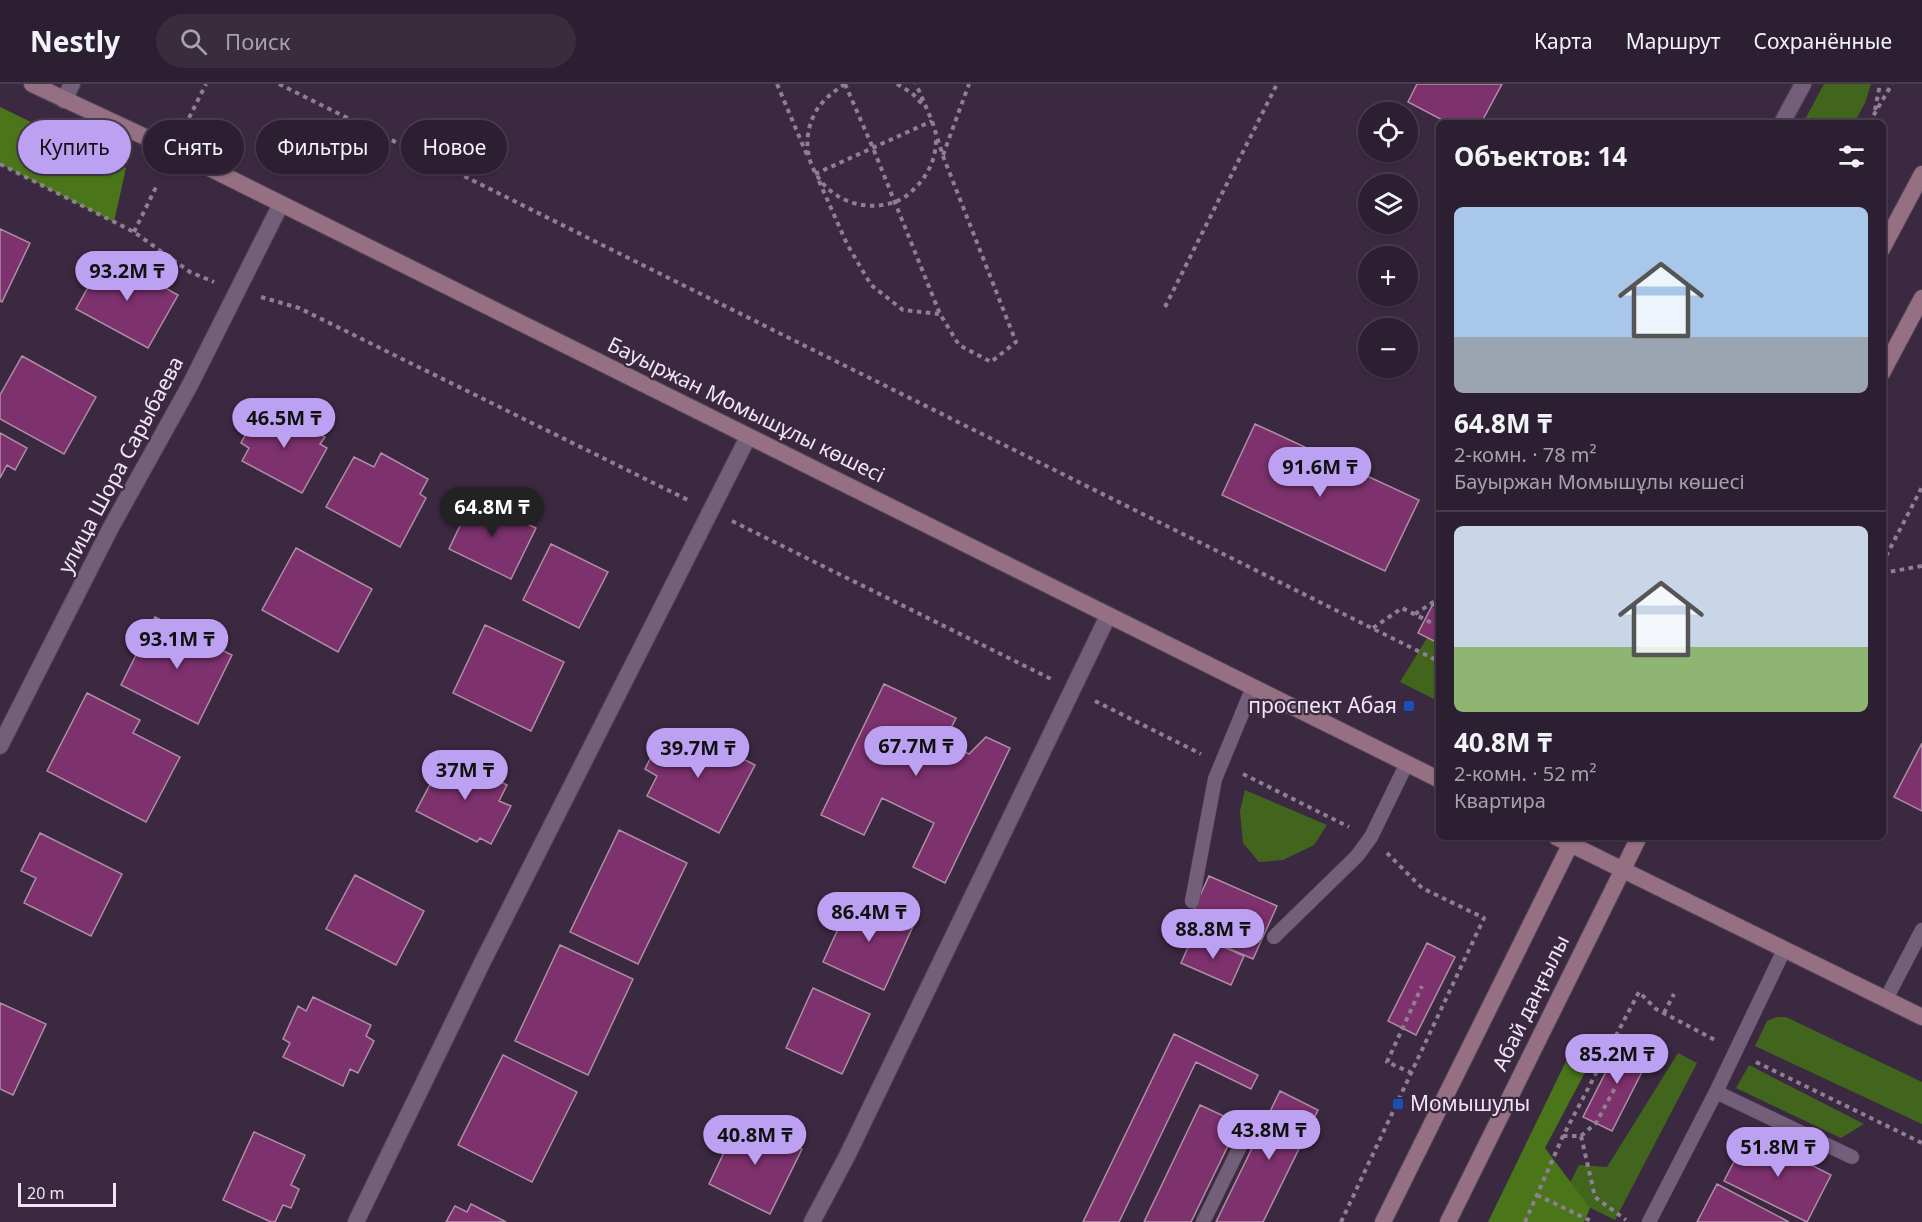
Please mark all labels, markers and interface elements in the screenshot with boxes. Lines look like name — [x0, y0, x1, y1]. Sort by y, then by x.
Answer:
search box — [156, 14, 576, 68]
text: Nestly — [30, 22, 120, 60]
icon: search — [177, 25, 210, 58]
text: Поиск — [225, 26, 290, 56]
text: Карта — [1534, 27, 1593, 55]
text: Маршрут — [1626, 27, 1721, 55]
text: Сохранённые — [1754, 27, 1892, 55]
map controls — [1358, 102, 1418, 378]
button: locate — [1358, 102, 1418, 162]
chip: Купить — [18, 120, 131, 174]
chip: Снять — [143, 120, 244, 174]
chip: Фильтры — [256, 120, 389, 174]
chip: Новое — [401, 120, 507, 174]
text: Объектов: 14 — [1454, 138, 1627, 174]
icon: filters — [1835, 140, 1868, 173]
button: layers — [1358, 174, 1418, 234]
button: + — [1358, 246, 1418, 306]
icon: home — [1607, 246, 1715, 354]
pin: 93.2M ₸ — [72, 251, 182, 302]
text: 93.2M ₸ — [89, 257, 165, 284]
button: − — [1358, 318, 1418, 378]
street label: Бауыржан Момышұлы көшесі — [603, 330, 890, 489]
street label: улица Шора Сарыбаева — [51, 351, 189, 578]
pin: 46.5M ₸ — [229, 398, 339, 449]
text: 46.5M ₸ — [246, 404, 322, 431]
text: 64.8M ₸ — [1454, 405, 1552, 441]
text: 2-комн. · 78 m² — [1454, 441, 1597, 468]
pin: 91.6M ₸ — [1265, 447, 1375, 498]
text: 91.6M ₸ — [1282, 453, 1358, 480]
text: Бауыржан Момышұлы көшесі — [1454, 468, 1745, 495]
pin: 64.8M ₸ — [437, 487, 547, 538]
text: 64.8M ₸ — [454, 493, 530, 520]
icon: home — [1607, 565, 1715, 673]
pin: 93.1M ₸ — [122, 619, 232, 670]
text: 93.1M ₸ — [139, 625, 215, 652]
place label: проспект Абая — [1248, 691, 1397, 719]
marker: проспект Абая — [1402, 699, 1416, 713]
text: 40.8M ₸ — [1454, 724, 1552, 760]
pin: 67.7M ₸ — [861, 726, 971, 777]
pin: 39.7M ₸ — [643, 728, 753, 779]
text: 67.7M ₸ — [878, 732, 954, 759]
text: 39.7M ₸ — [660, 734, 736, 761]
pin: 37M ₸ — [423, 750, 507, 801]
text: 37M ₸ — [436, 756, 494, 783]
text: 2-комн. · 52 m² — [1454, 760, 1597, 787]
text: Квартира — [1454, 787, 1546, 814]
pin: 86.4M ₸ — [814, 892, 924, 943]
text: 86.4M ₸ — [831, 898, 907, 925]
pin: 88.8M ₸ — [1158, 909, 1268, 960]
text: 88.8M ₸ — [1175, 915, 1251, 942]
street label: Абай даңғылы — [1485, 930, 1575, 1075]
pin: 85.2M ₸ — [1562, 1034, 1672, 1085]
text: 85.2M ₸ — [1579, 1040, 1655, 1067]
place label: Момышулы — [1410, 1089, 1530, 1117]
marker: Момышулы — [1391, 1097, 1405, 1111]
pin: 43.8M ₸ — [1214, 1110, 1324, 1161]
pin: 40.8M ₸ — [700, 1115, 810, 1166]
text: 43.8M ₸ — [1231, 1116, 1307, 1143]
text: 40.8M ₸ — [717, 1121, 793, 1148]
pin: 51.8M ₸ — [1723, 1127, 1833, 1178]
text: 51.8M ₸ — [1740, 1133, 1816, 1160]
scale bar — [18, 1180, 116, 1208]
text: 20 m — [27, 1182, 64, 1204]

